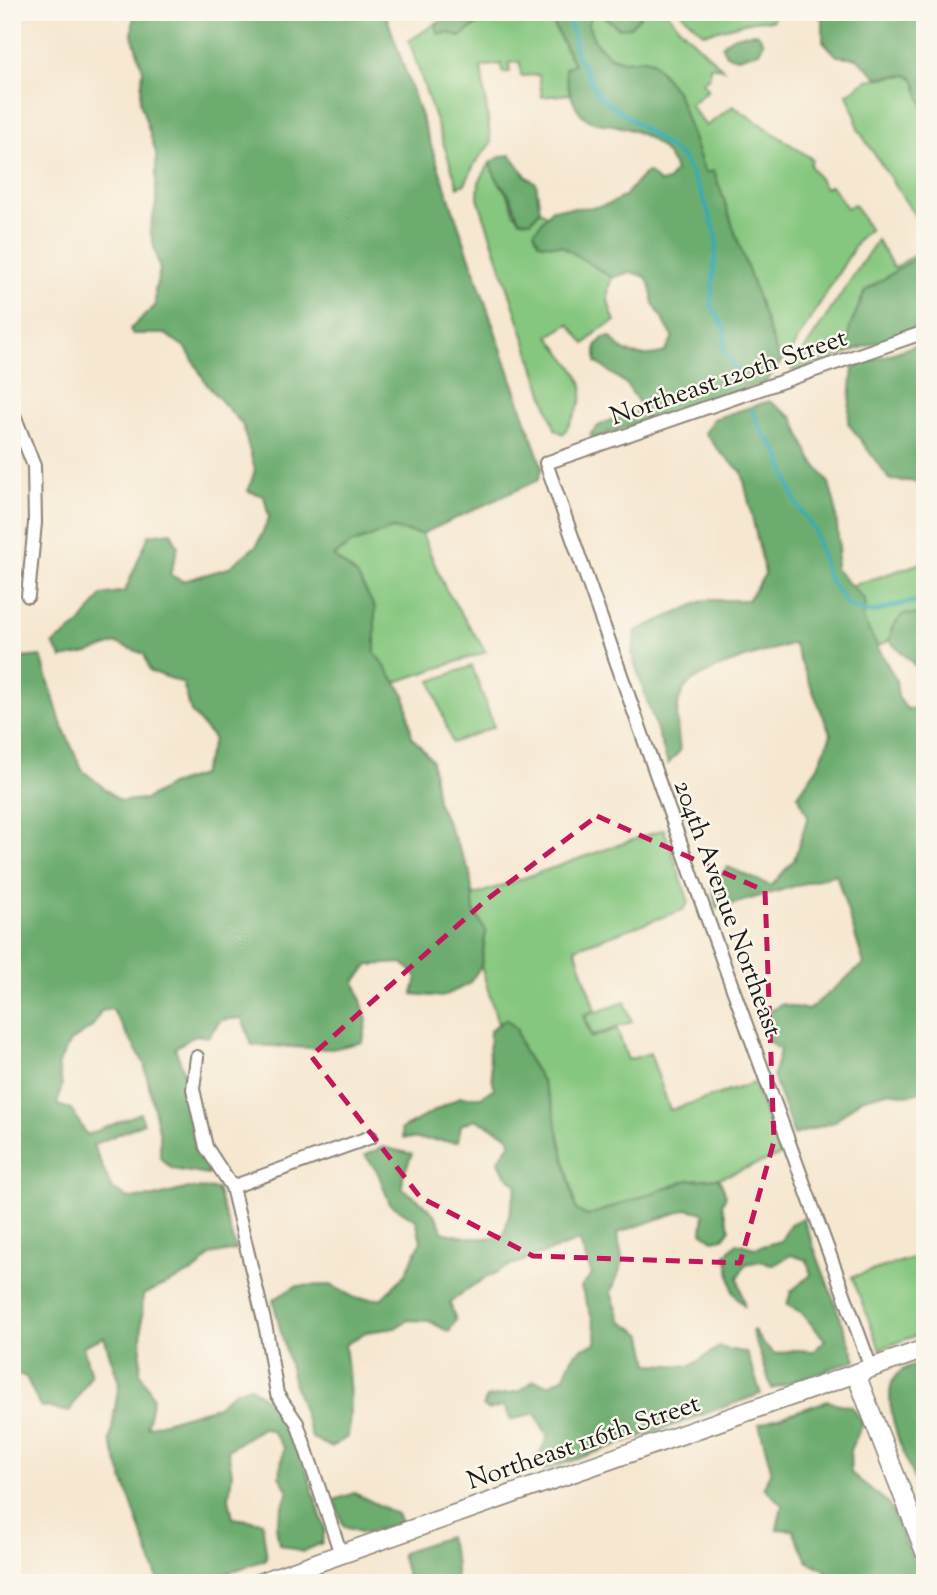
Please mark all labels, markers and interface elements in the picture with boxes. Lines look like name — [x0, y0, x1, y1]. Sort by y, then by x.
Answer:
street label: Northeast 120th Street — [605, 320, 852, 436]
street label: 204th Avenue Northeast — [663, 775, 790, 1043]
street label: Northeast 116th Street — [462, 1386, 705, 1501]

